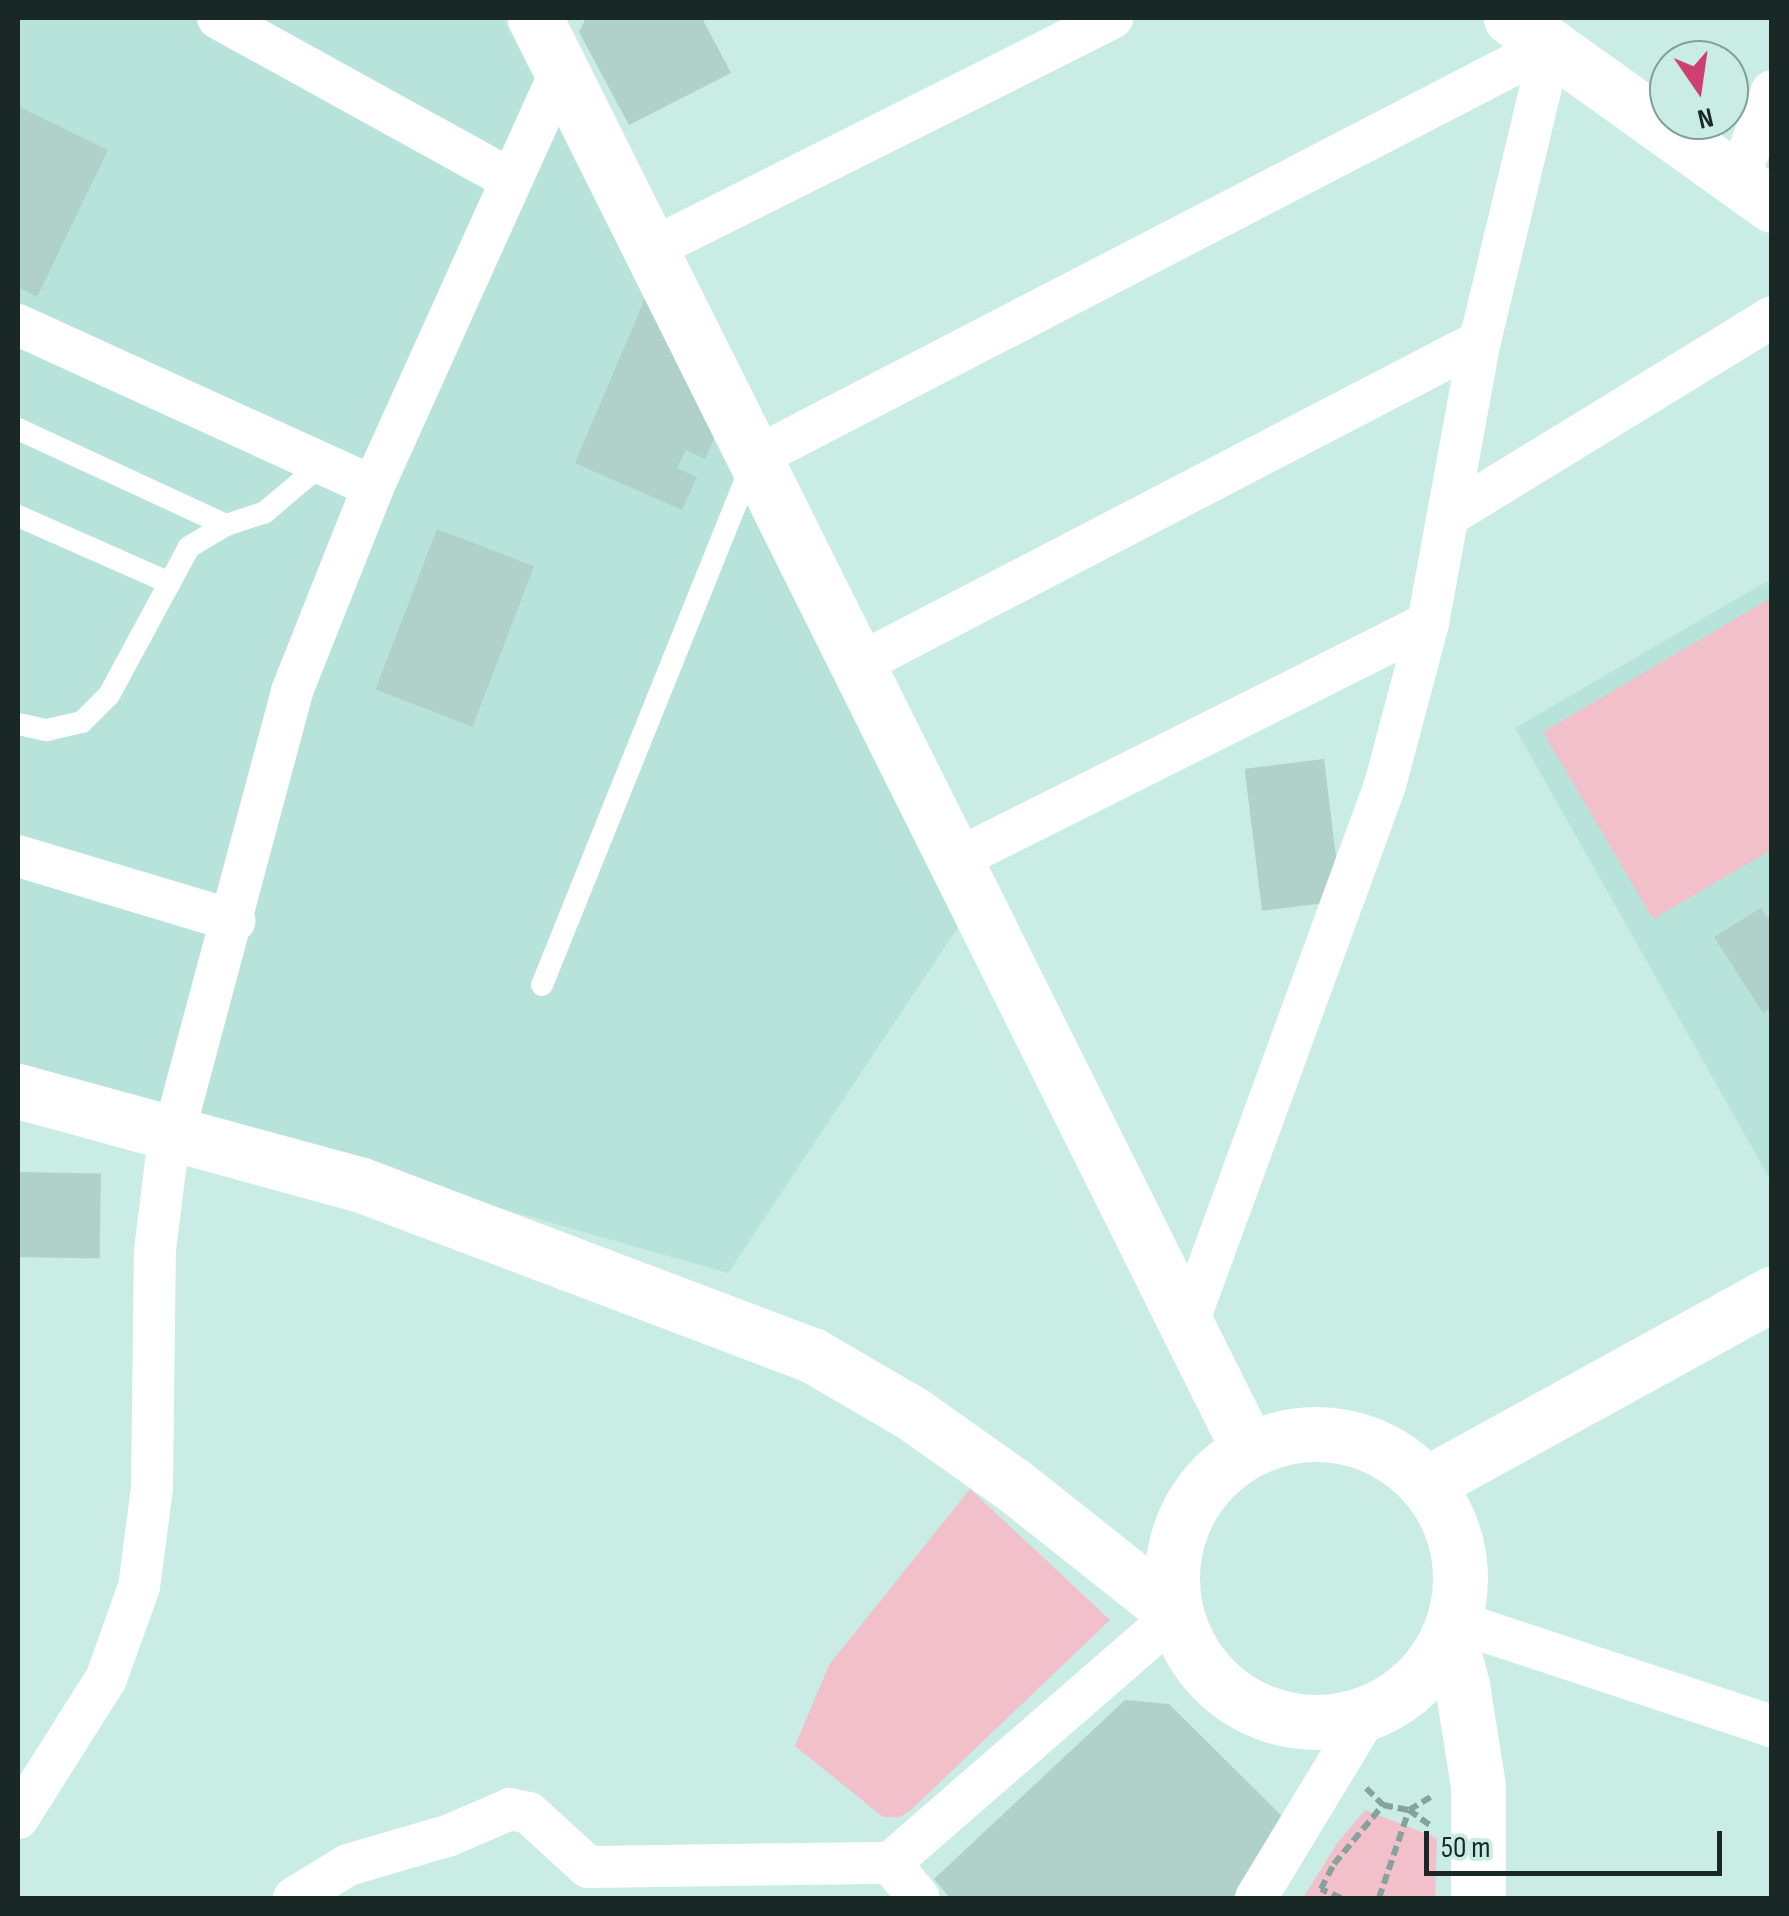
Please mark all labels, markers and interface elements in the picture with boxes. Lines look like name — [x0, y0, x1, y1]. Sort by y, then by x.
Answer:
north arrow — [1649, 40, 1749, 140]
text: N — [1694, 100, 1716, 136]
scale bar — [1429, 1811, 1726, 1873]
text: 50 m — [1441, 1830, 1490, 1866]

